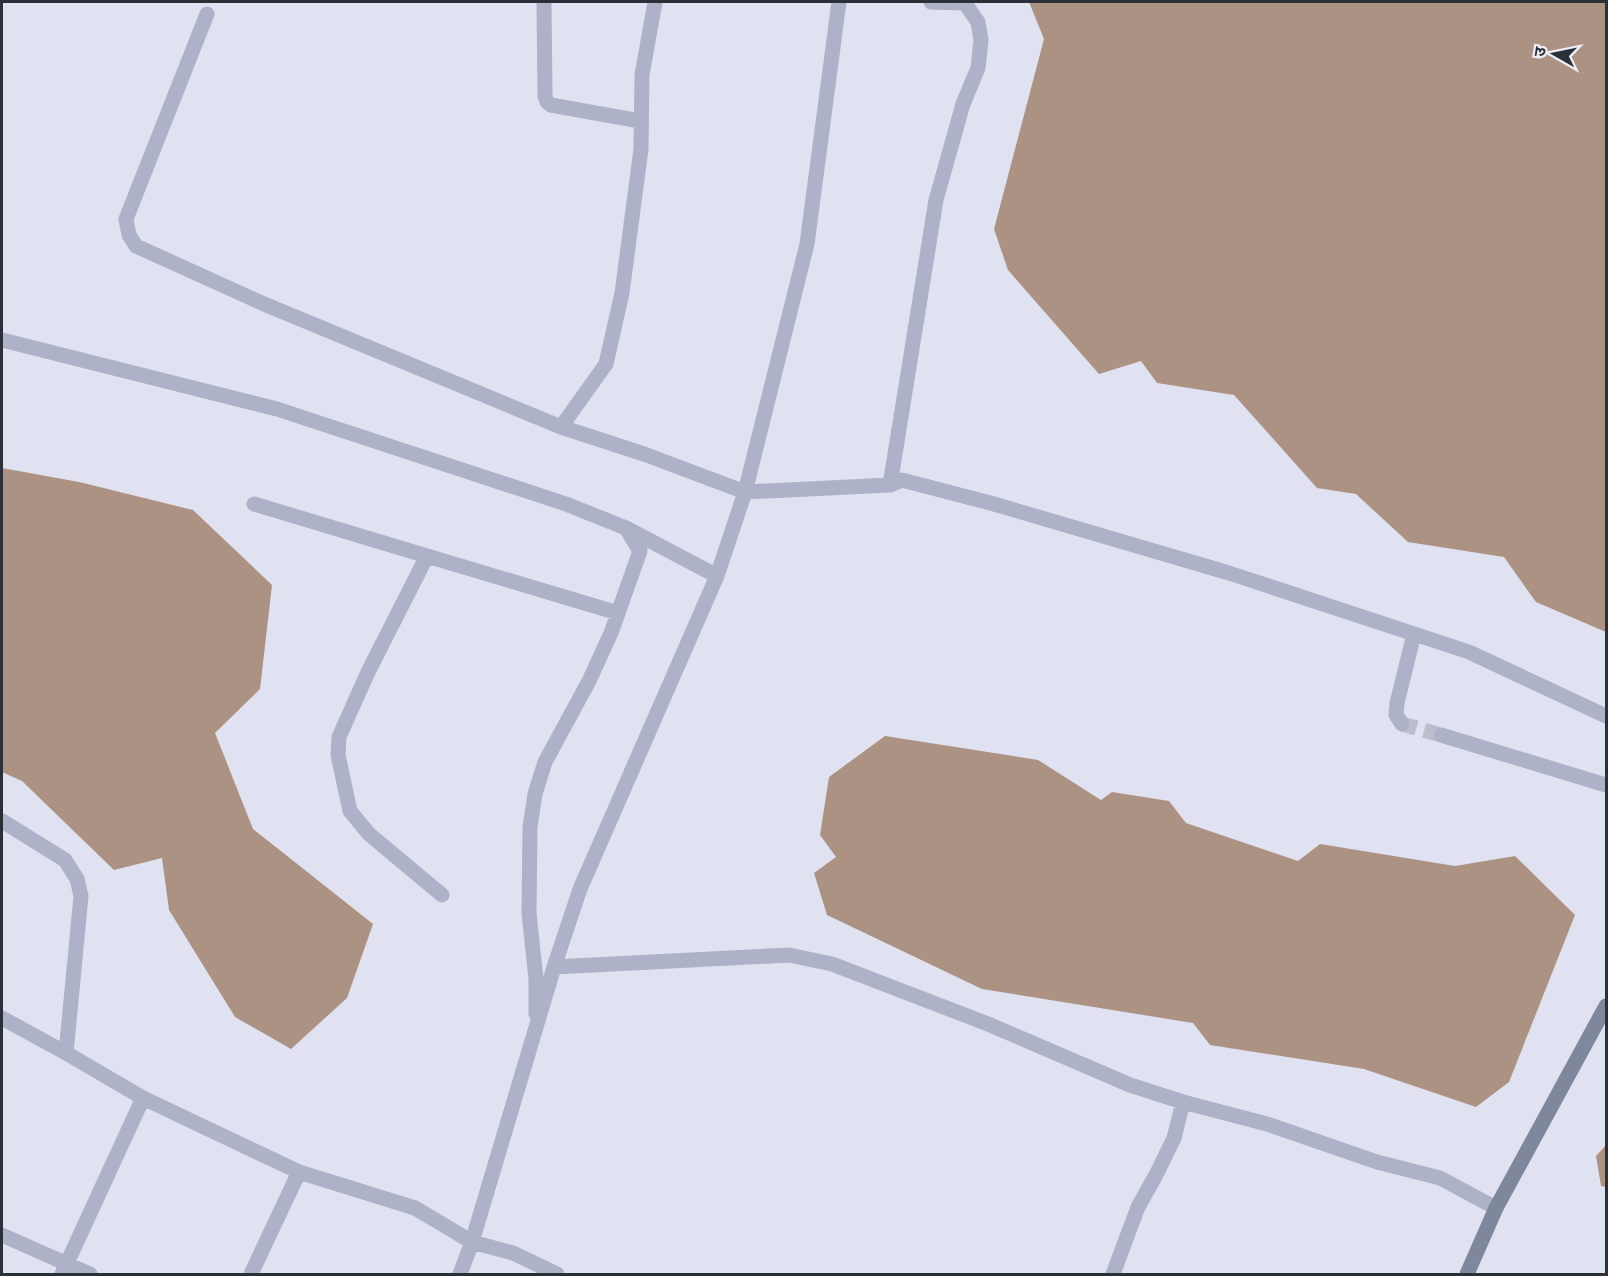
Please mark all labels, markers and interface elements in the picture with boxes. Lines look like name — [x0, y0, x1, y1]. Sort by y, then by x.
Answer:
north arrow — [1524, 24, 1584, 84]
text: उ — [1530, 45, 1550, 58]

